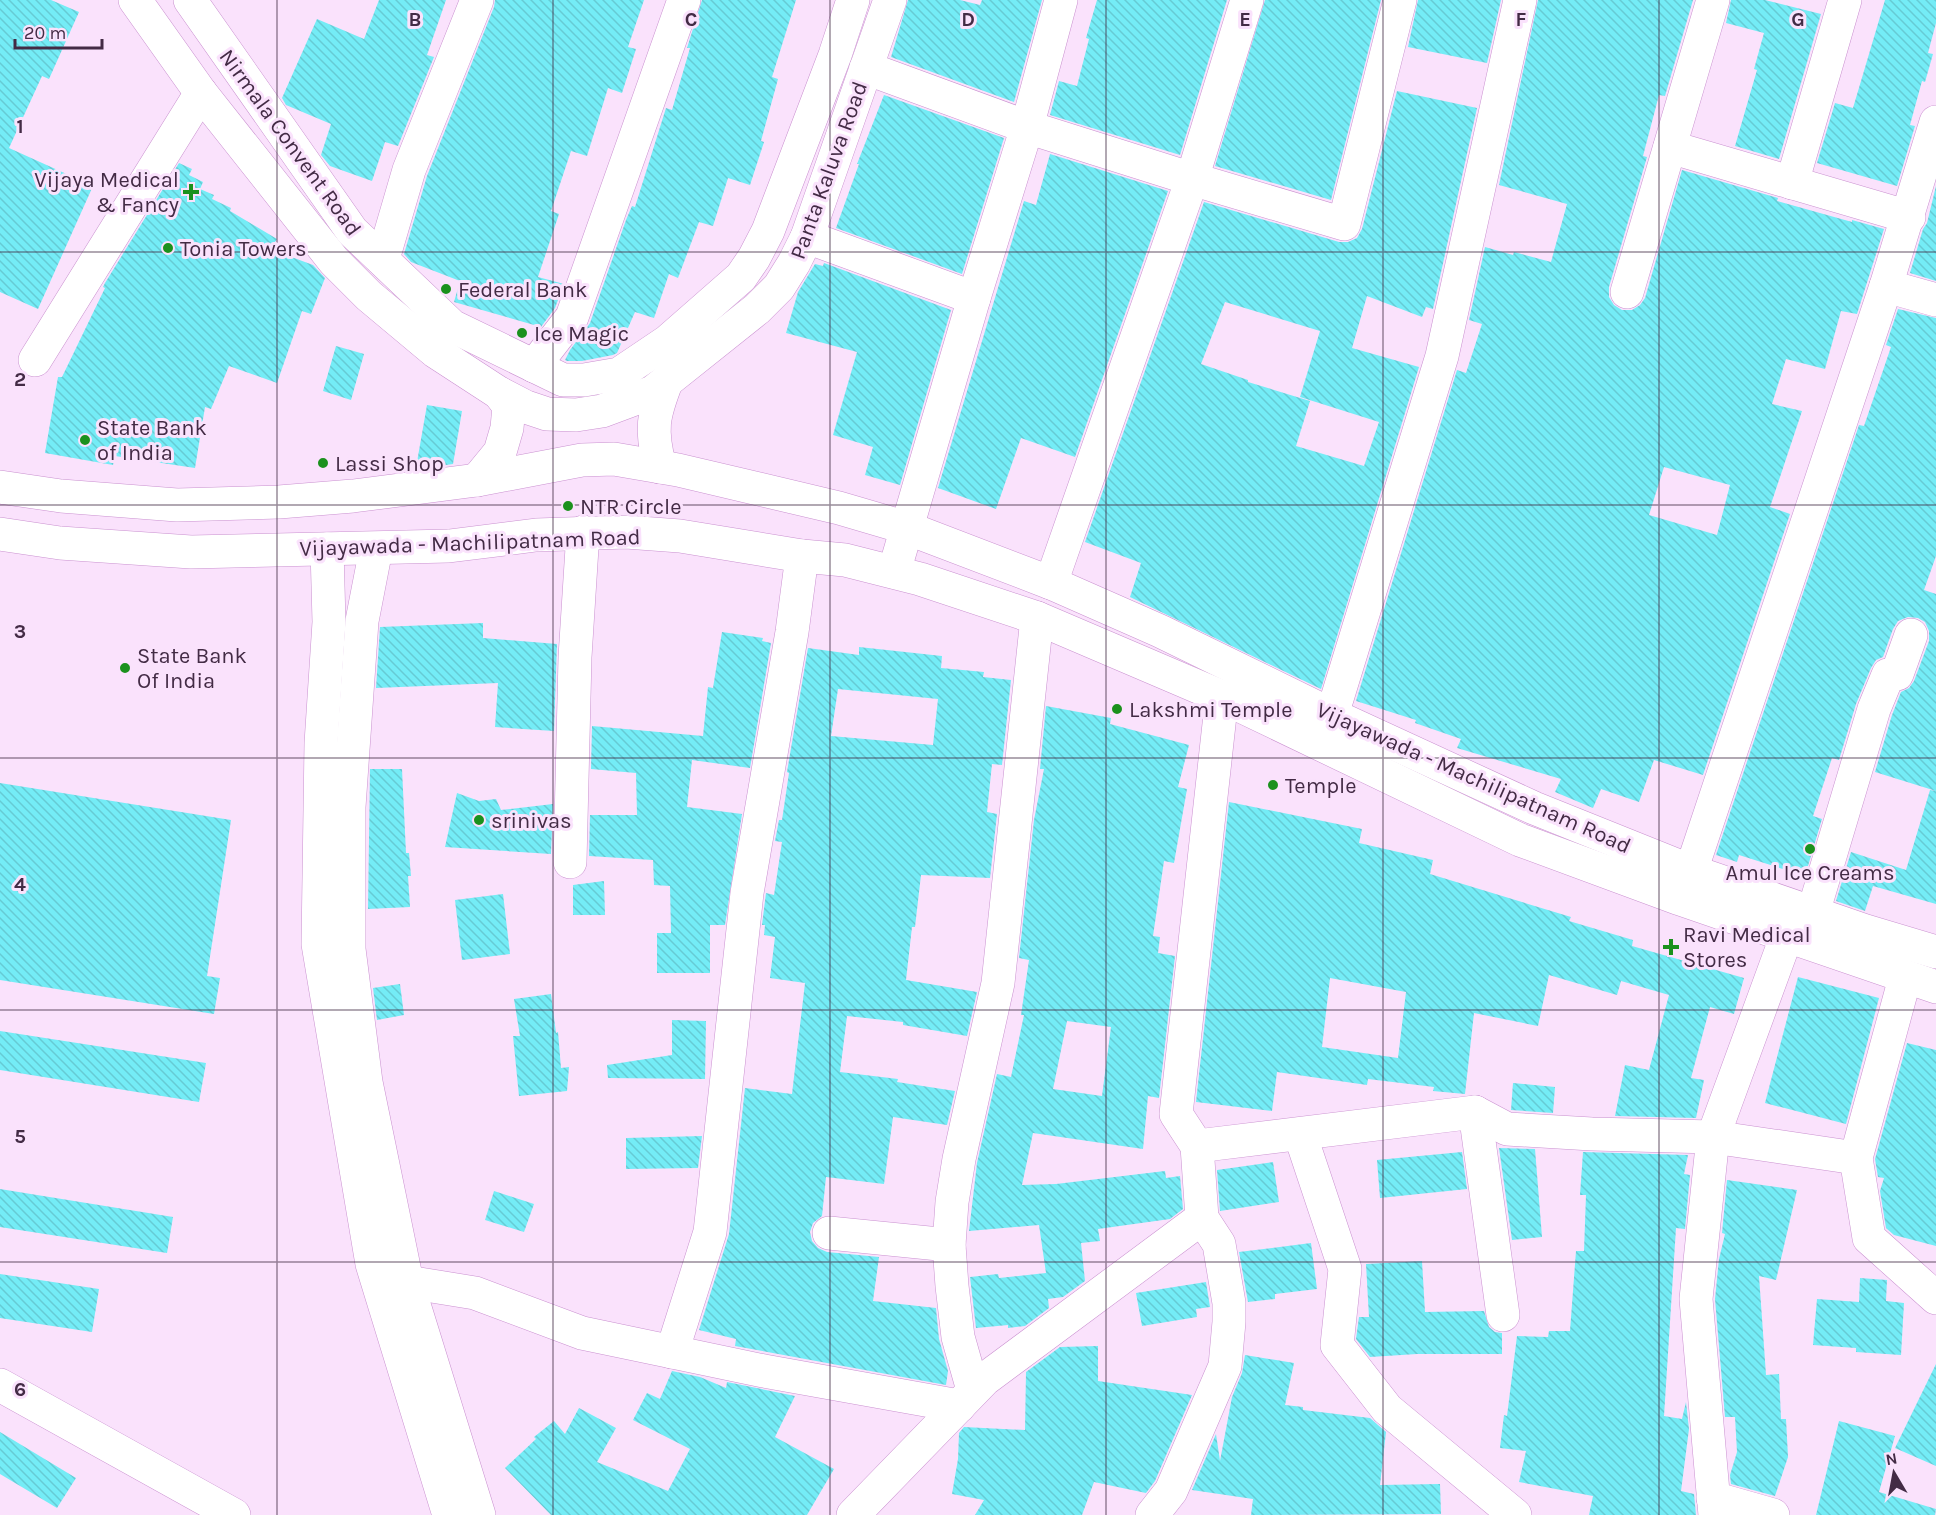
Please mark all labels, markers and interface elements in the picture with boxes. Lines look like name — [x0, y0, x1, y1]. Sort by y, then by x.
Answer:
text: B — [409, 8, 421, 31]
text: C — [685, 8, 697, 31]
text: D — [961, 8, 975, 31]
text: E — [1239, 8, 1251, 31]
text: F — [1516, 8, 1527, 31]
text: G — [1791, 8, 1805, 31]
scale bar — [15, 12, 102, 50]
text: 20 m — [24, 22, 66, 44]
street label: Nirmala Convent Road — [214, 44, 367, 241]
street label: Panta Kaluva Road — [785, 78, 873, 263]
text: 1 — [16, 115, 24, 138]
place label: Vijaya Medical & Fancy — [34, 167, 179, 218]
marker: Vijaya Medical & Fancy — [184, 185, 198, 199]
place label: Tonia Towers — [180, 236, 307, 262]
marker: Tonia Towers — [161, 241, 175, 255]
place label: Federal Bank — [458, 277, 587, 303]
marker: Federal Bank — [439, 282, 453, 296]
place label: Ice Magic — [534, 321, 629, 347]
marker: Ice Magic — [515, 326, 529, 340]
text: 2 — [14, 368, 26, 391]
place label: State Bank of India — [97, 415, 207, 466]
marker: State Bank of India — [78, 433, 92, 447]
place label: Lassi Shop — [335, 451, 444, 477]
marker: Lassi Shop — [316, 456, 330, 470]
place label: NTR Circle — [580, 494, 682, 520]
marker: NTR Circle — [561, 499, 575, 513]
street label: Vijayawada - Machilipatnam Road — [299, 524, 641, 562]
text: 3 — [14, 620, 26, 643]
place label: State Bank Of India — [137, 643, 247, 694]
marker: State Bank Of India — [118, 661, 132, 675]
place label: Lakshmi Temple — [1129, 697, 1293, 723]
street label: Vijayawada - Machilipatnam Road — [1312, 697, 1635, 859]
marker: Lakshmi Temple — [1110, 702, 1124, 716]
place label: Temple — [1285, 773, 1357, 799]
marker: Temple — [1266, 778, 1280, 792]
place label: srinivas — [491, 808, 572, 834]
marker: srinivas — [472, 813, 486, 827]
marker: Amul Ice Creams — [1803, 842, 1817, 856]
place label: Amul Ice Creams — [1726, 860, 1894, 886]
text: 4 — [14, 873, 26, 896]
place label: Ravi Medical Stores — [1683, 922, 1811, 973]
marker: Ravi Medical Stores — [1664, 940, 1678, 954]
text: 5 — [14, 1125, 26, 1148]
text: 6 — [14, 1378, 26, 1401]
north arrow — [1864, 1443, 1924, 1503]
text: N — [1884, 1448, 1899, 1469]

